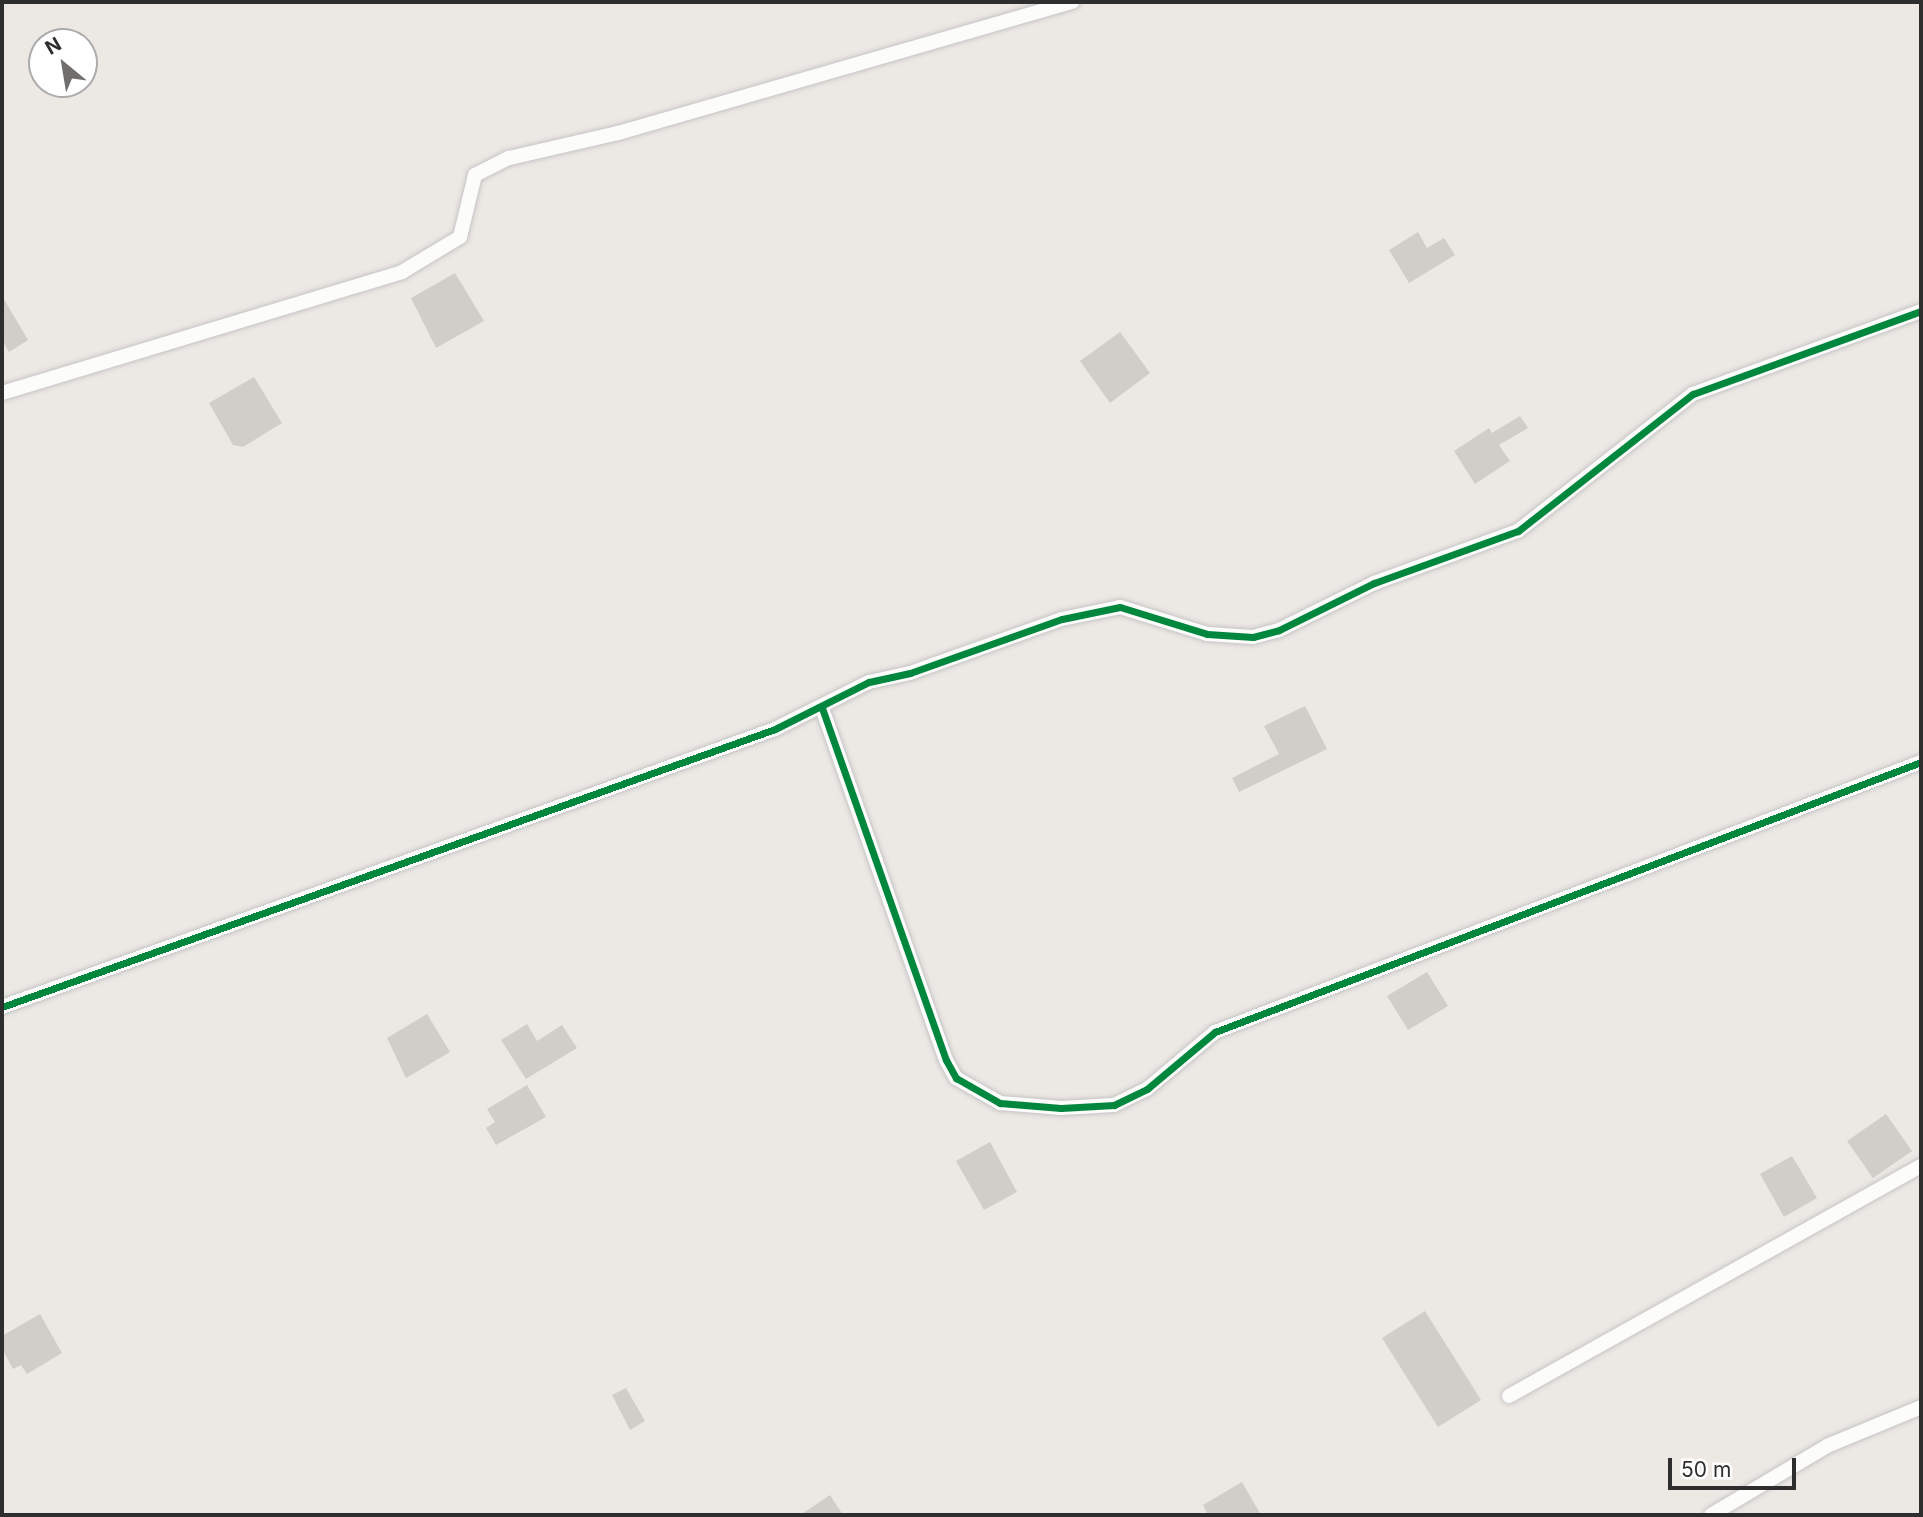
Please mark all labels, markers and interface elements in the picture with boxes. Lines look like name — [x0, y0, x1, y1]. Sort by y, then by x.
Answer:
north arrow — [28, 28, 98, 98]
text: N — [41, 33, 65, 60]
scale bar — [1671, 1444, 1799, 1488]
text: 50 m — [1681, 1457, 1731, 1482]

